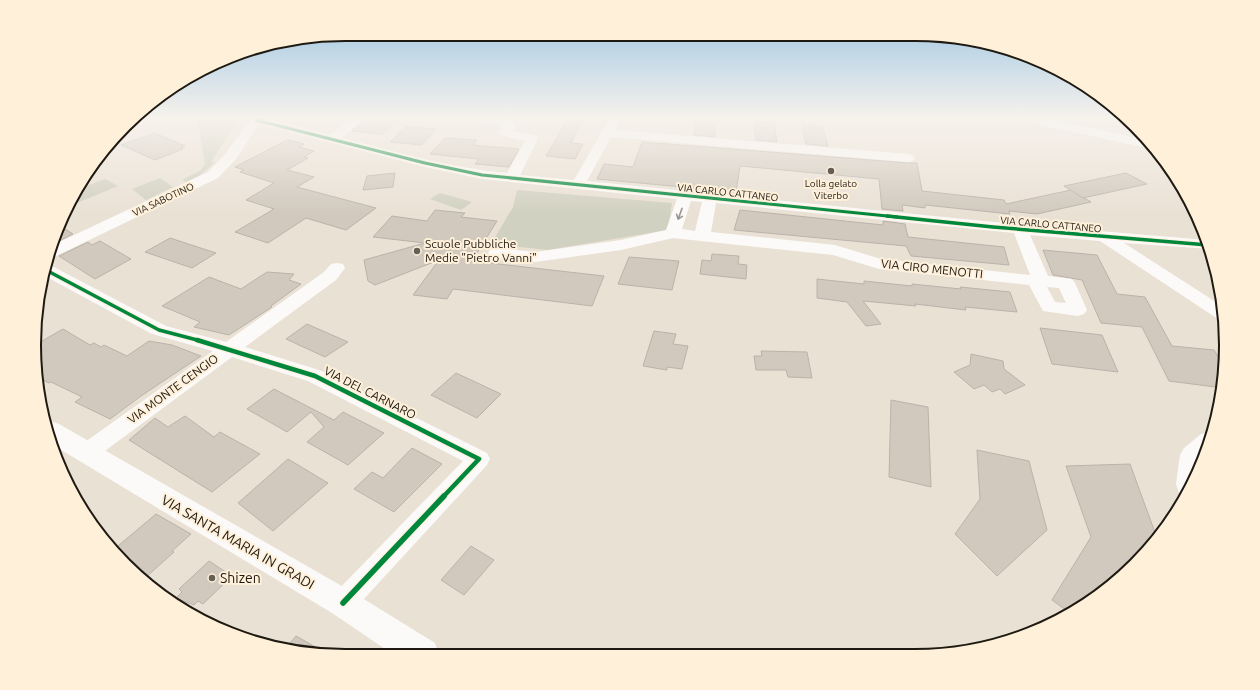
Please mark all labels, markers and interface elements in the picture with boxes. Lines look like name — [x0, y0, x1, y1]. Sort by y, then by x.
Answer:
marker: Lolla gelato Viterbo — [826, 166, 836, 176]
place label: Lolla gelato Viterbo — [805, 178, 857, 201]
street label: VIA SABOTINO — [131, 180, 196, 218]
street label: VIA CARLO CATTANEO — [677, 182, 779, 203]
one-way arrow — [676, 208, 683, 221]
street label: VIA CARLO CATTANEO — [1000, 215, 1102, 234]
place label: Scuole Pubbliche Medie "Pietro Vanni" — [425, 237, 537, 264]
marker: Scuole Pubbliche Medie "Pietro Vanni" — [412, 246, 422, 256]
street label: VIA CIRO MENOTTI — [880, 257, 984, 280]
street label: VIA MONTE CENGIO — [125, 351, 220, 426]
street label: VIA DEL CARNARO — [322, 364, 418, 421]
street label: VIA SANTA MARIA IN GRADI — [159, 492, 317, 592]
place label: Shizen — [220, 570, 261, 586]
marker: Shizen — [207, 573, 217, 583]

